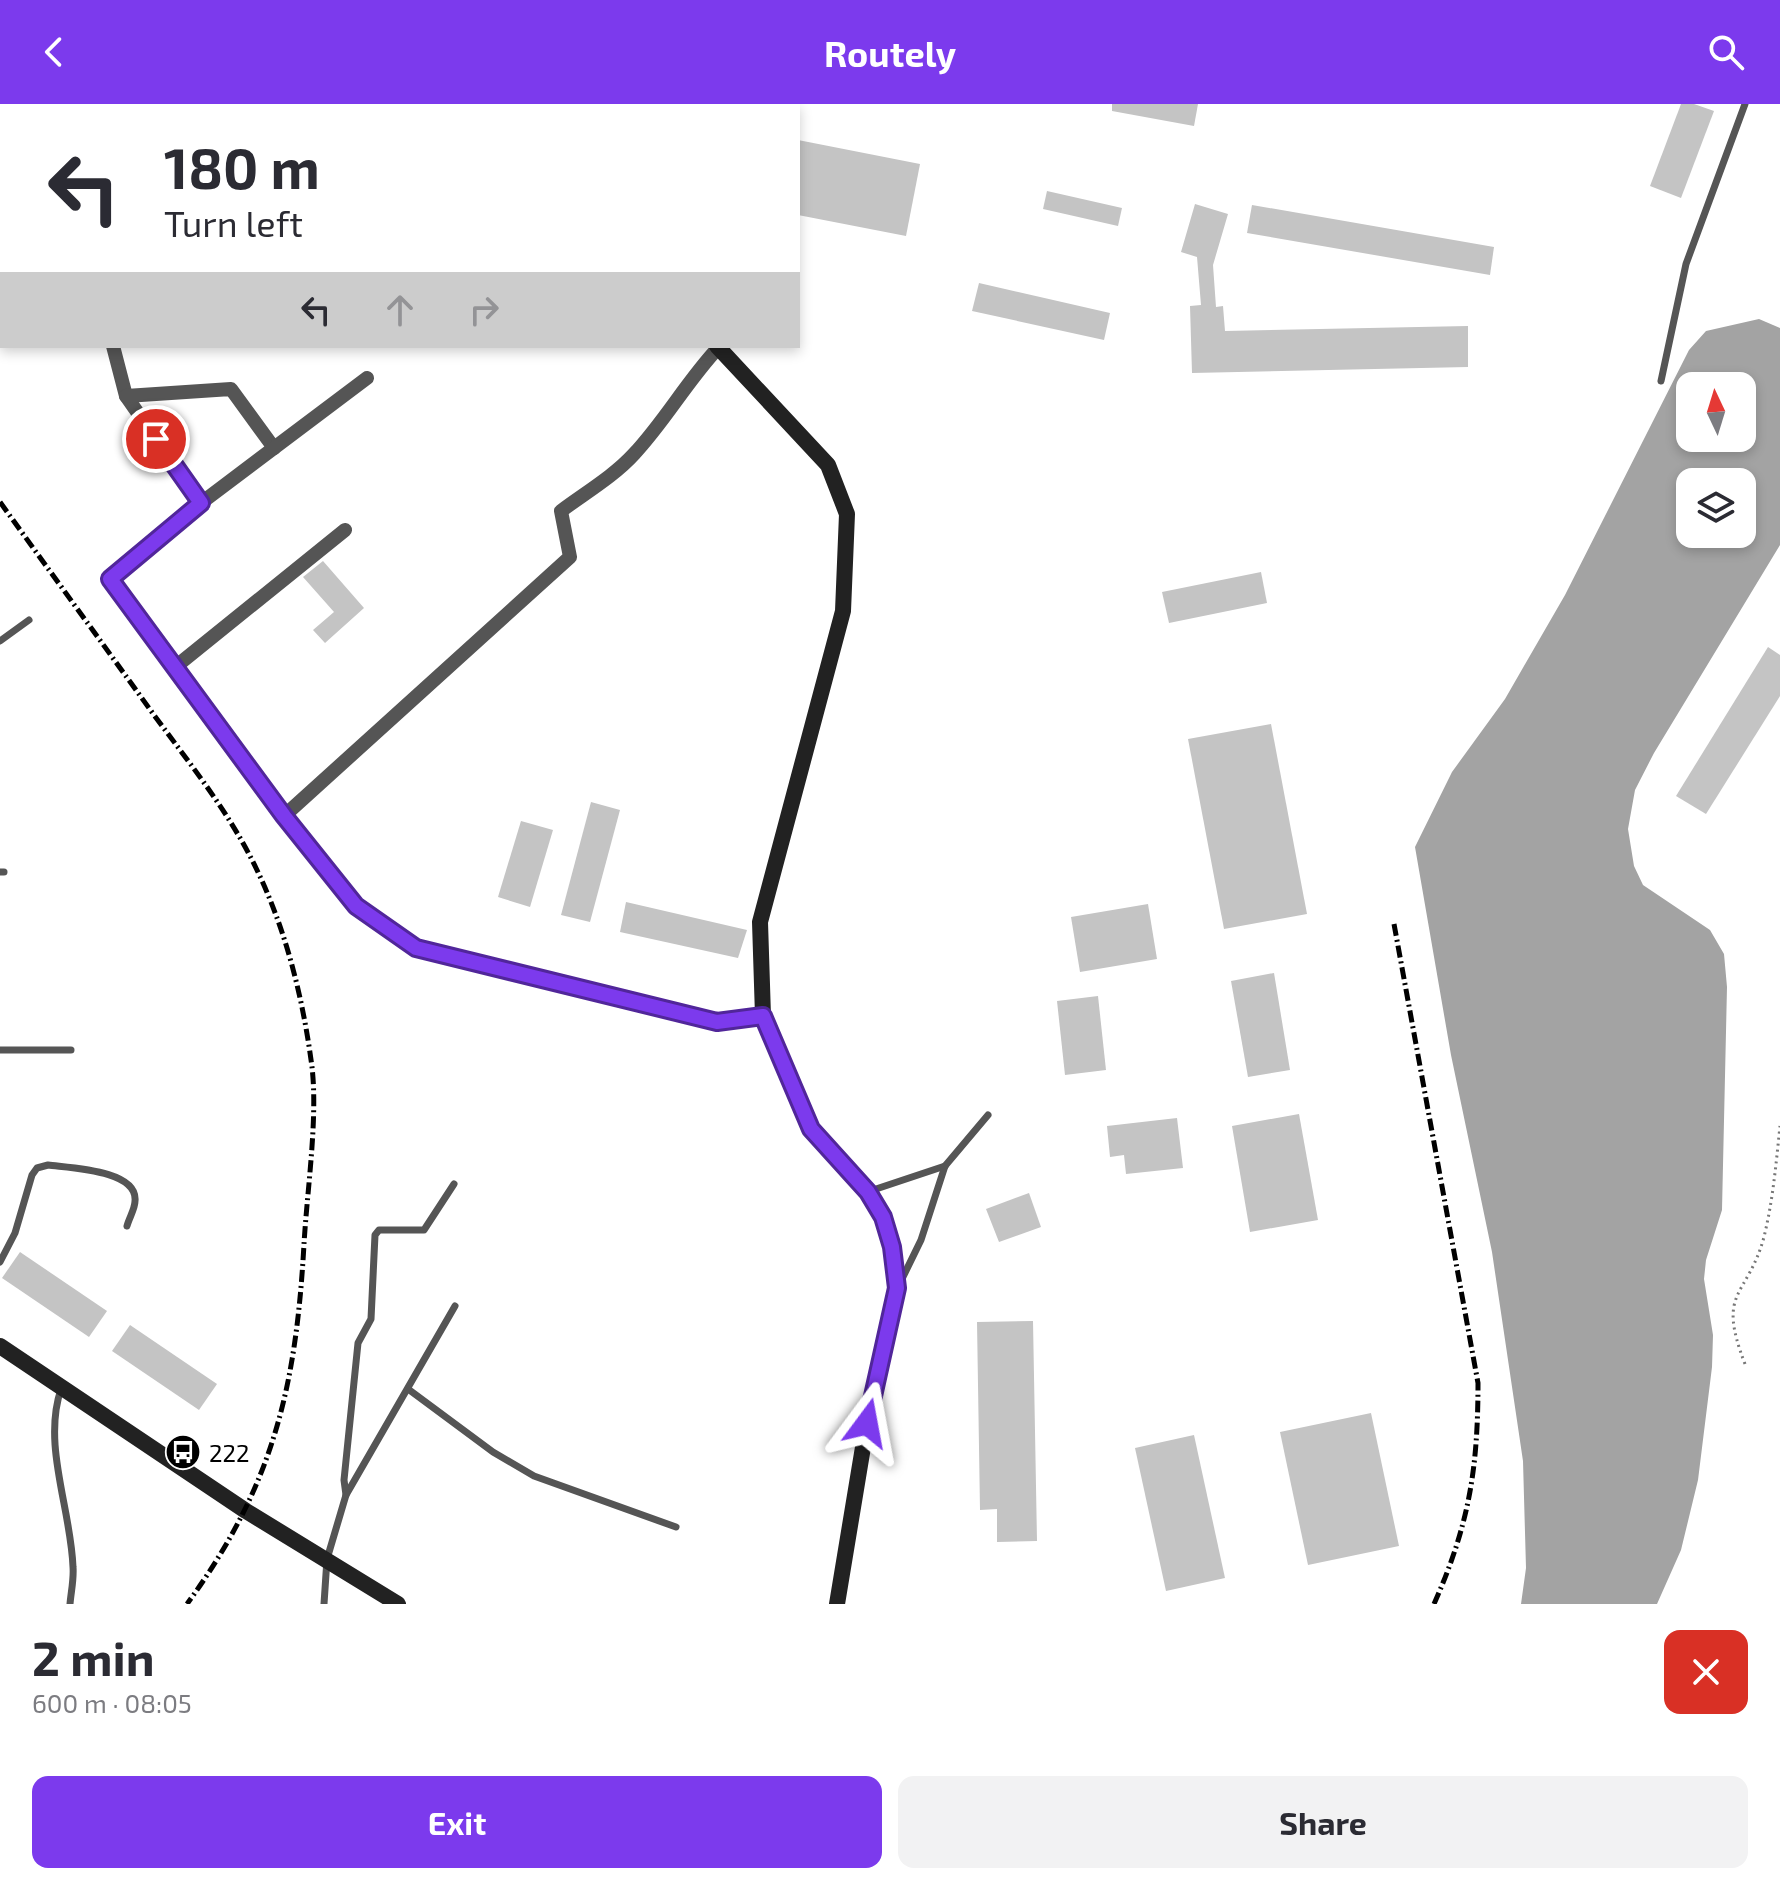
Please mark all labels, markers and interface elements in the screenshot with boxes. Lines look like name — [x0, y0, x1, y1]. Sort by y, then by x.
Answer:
icon: back — [32, 30, 76, 74]
icon: search — [1704, 30, 1748, 74]
text: Routely — [824, 31, 956, 74]
text: 180 m — [164, 133, 320, 200]
icon: left — [32, 136, 136, 240]
text: Turn left — [164, 201, 303, 244]
icon: left — [294, 288, 338, 332]
icon: ahead — [378, 288, 422, 332]
icon: right — [462, 288, 506, 332]
north arrow — [1676, 372, 1756, 452]
map controls — [1676, 372, 1756, 548]
pin — [122, 405, 190, 473]
icon: arrive — [134, 417, 178, 461]
button: layers — [1676, 468, 1756, 548]
position arrow — [825, 1381, 909, 1465]
bus stop icon: 222 — [164, 1433, 202, 1471]
place label: 222 — [209, 1438, 249, 1467]
text: 2 min — [32, 1628, 155, 1686]
button: close — [1664, 1630, 1748, 1714]
text: 600 m · 08:05 — [32, 1687, 192, 1718]
button: Exit — [32, 1776, 882, 1868]
button: Share — [898, 1776, 1748, 1868]

